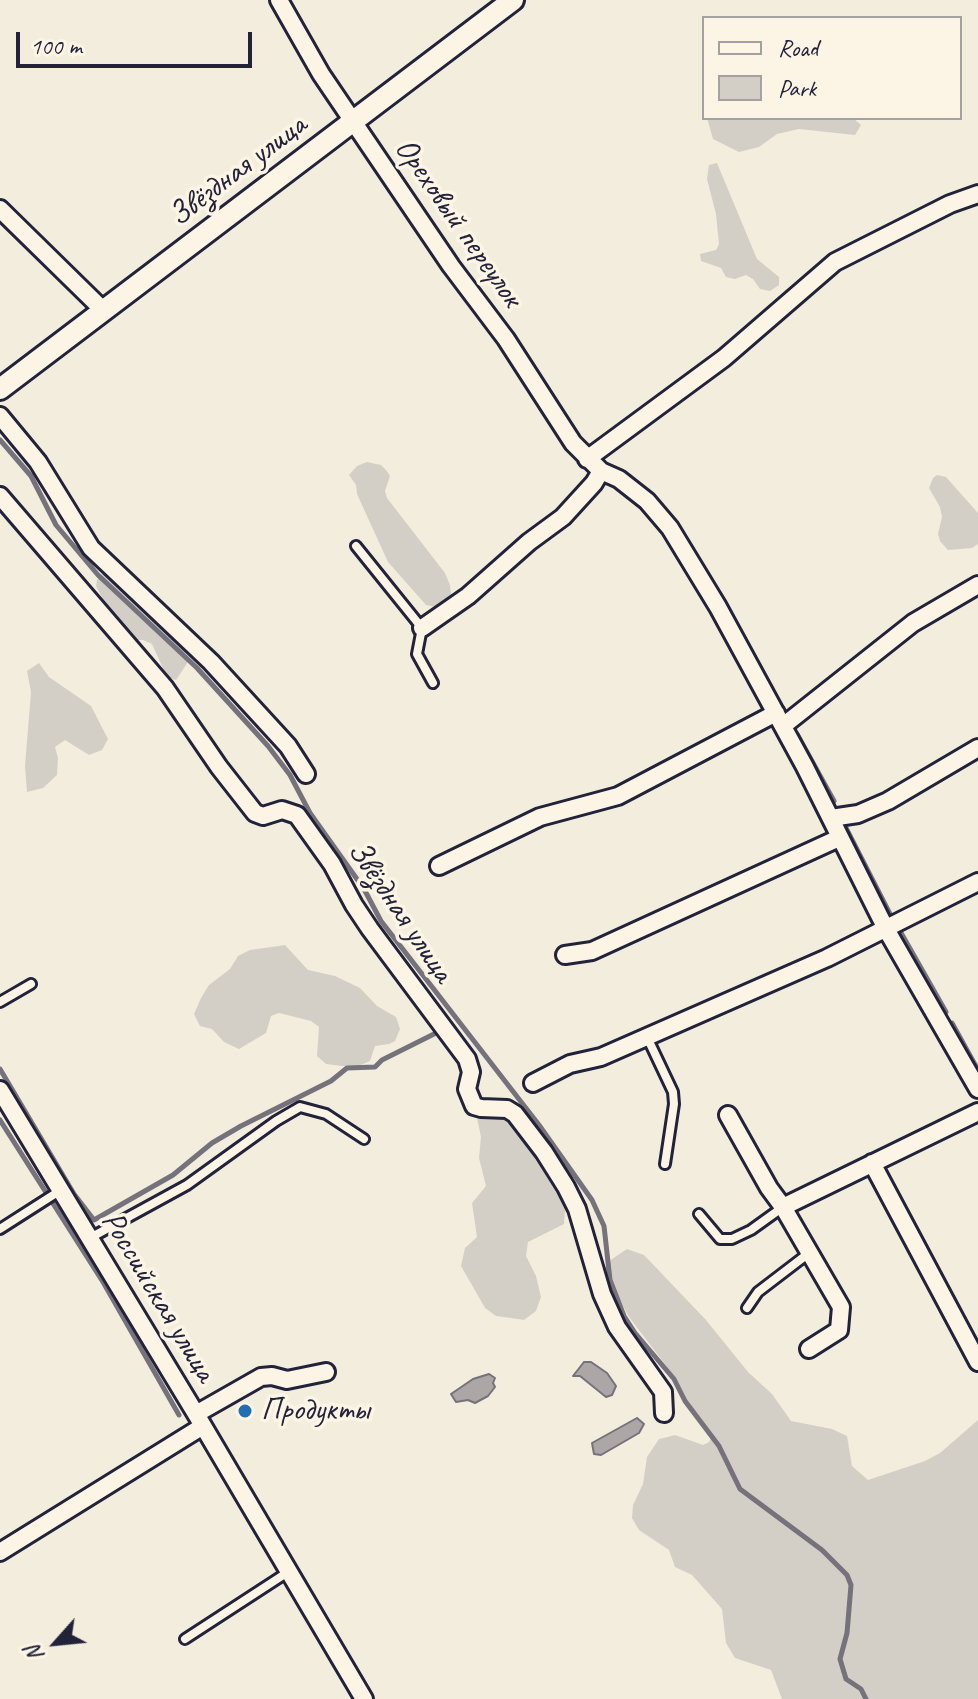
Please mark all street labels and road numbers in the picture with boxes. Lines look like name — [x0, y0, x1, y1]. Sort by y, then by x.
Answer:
street label: Звёздная улица — [161, 107, 315, 235]
street label: Ореховый переулок — [386, 131, 530, 315]
street label: Звёздная улица — [339, 834, 461, 990]
street label: Российская улица — [92, 1205, 224, 1389]

